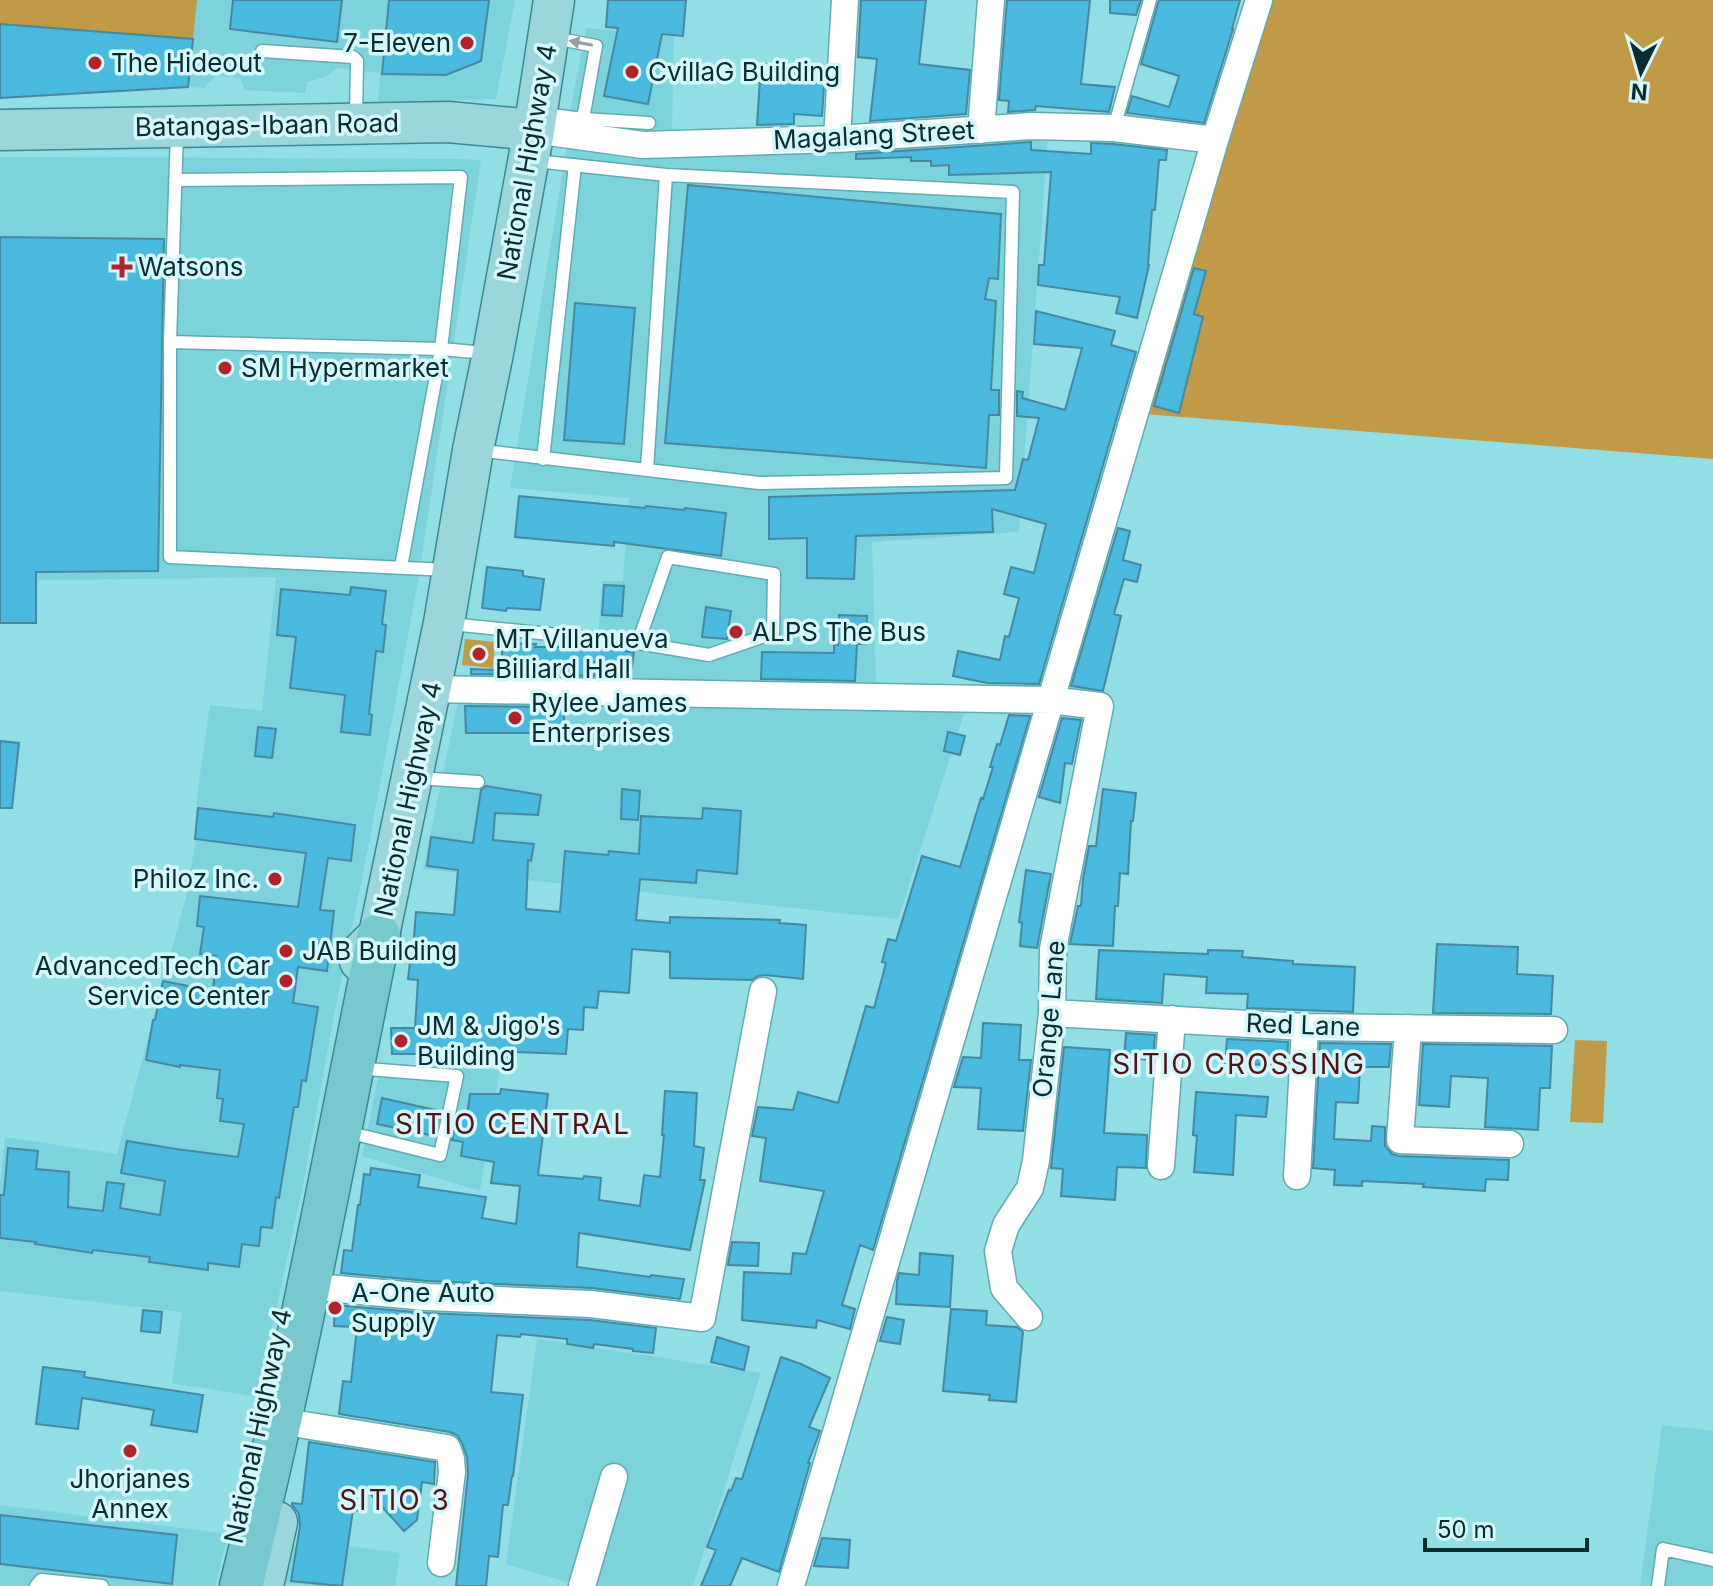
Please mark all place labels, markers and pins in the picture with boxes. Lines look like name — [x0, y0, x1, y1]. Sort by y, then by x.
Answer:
place label: 7-Eleven — [343, 27, 451, 58]
marker: 7-Eleven — [458, 34, 476, 52]
place label: The Hideout — [111, 47, 262, 78]
marker: The Hideout — [86, 54, 104, 72]
place label: CvillaG Building — [648, 56, 840, 87]
marker: CvillaG Building — [623, 63, 641, 81]
place label: Watsons — [138, 251, 244, 282]
marker: Watsons — [113, 258, 131, 276]
place label: SM Hypermarket — [241, 352, 449, 383]
marker: SM Hypermarket — [216, 359, 234, 377]
place label: ALPS The Bus — [752, 616, 926, 647]
place label: MT Villanueva Billiard Hall — [495, 623, 668, 684]
marker: ALPS The Bus — [727, 623, 745, 641]
marker: MT Villanueva Billiard Hall — [470, 645, 488, 663]
place label: Rylee James Enterprises — [531, 687, 688, 748]
marker: Rylee James Enterprises — [506, 709, 524, 727]
place label: Philoz Inc. — [133, 863, 259, 894]
marker: Philoz Inc. — [266, 870, 284, 888]
place label: JAB Building — [302, 935, 457, 966]
marker: JAB Building — [277, 942, 295, 960]
place label: AdvancedTech Car Service Center — [35, 950, 270, 1011]
marker: AdvancedTech Car Service Center — [277, 972, 295, 990]
place label: JM & Jigo's Building — [417, 1010, 561, 1071]
marker: JM & Jigo's Building — [392, 1032, 410, 1050]
place label: A-One Auto Supply — [351, 1277, 495, 1338]
marker: A-One Auto Supply — [326, 1299, 344, 1317]
marker: Jhorjanes Annex — [121, 1442, 139, 1460]
place label: Jhorjanes Annex — [69, 1463, 191, 1524]

